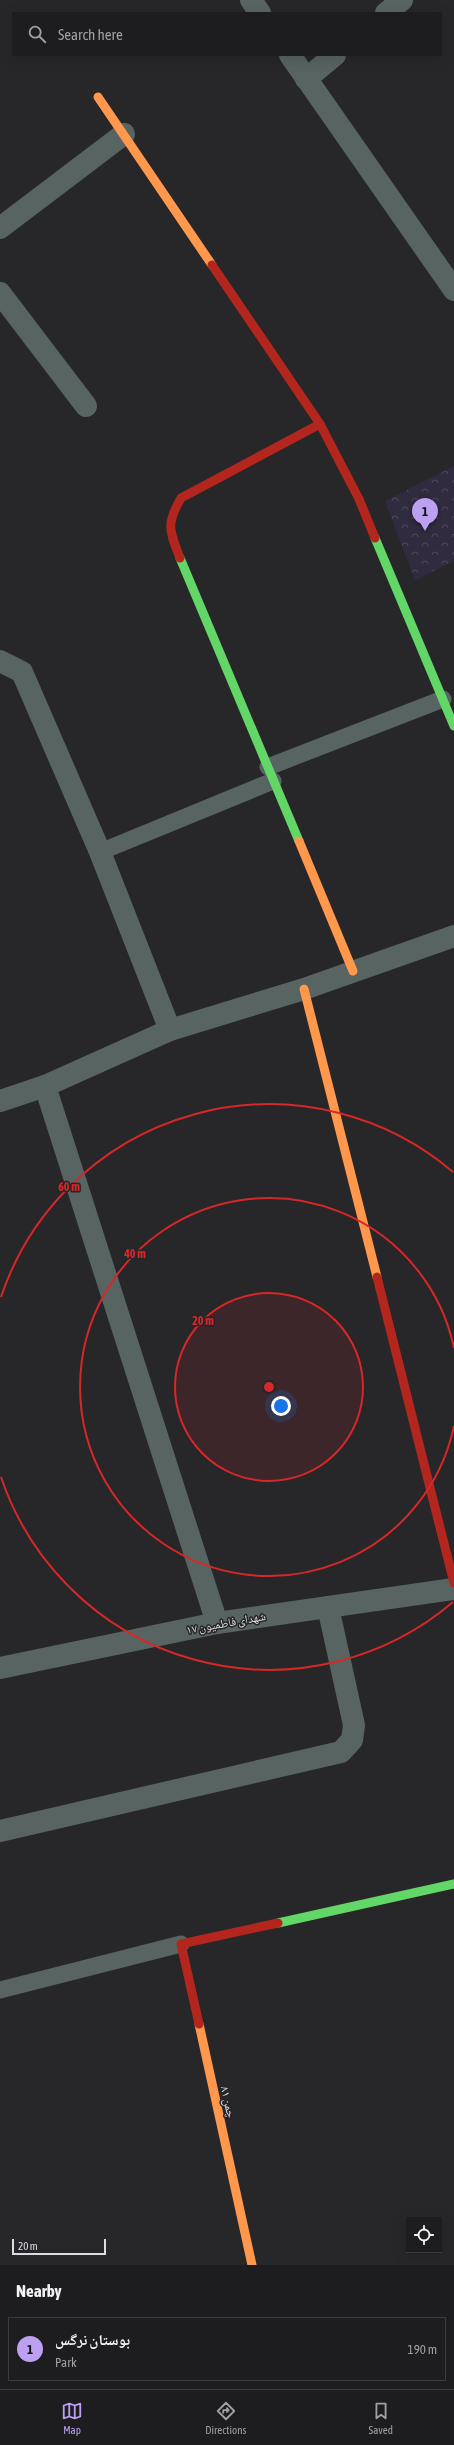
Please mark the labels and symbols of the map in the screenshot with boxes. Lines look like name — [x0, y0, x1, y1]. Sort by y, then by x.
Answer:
pin: 1 — [412, 498, 438, 531]
text: 60 m — [58, 1180, 80, 1194]
text: 40 m — [123, 1247, 146, 1261]
text: 20 m — [192, 1314, 214, 1328]
centre of rings — [262, 1380, 276, 1394]
your location — [271, 1396, 291, 1416]
street label: شهدای فاطمیون ۱۷ — [185, 1609, 267, 1637]
street label: چمن ۸۱ — [218, 2085, 239, 2120]
scale bar — [12, 2237, 106, 2256]

